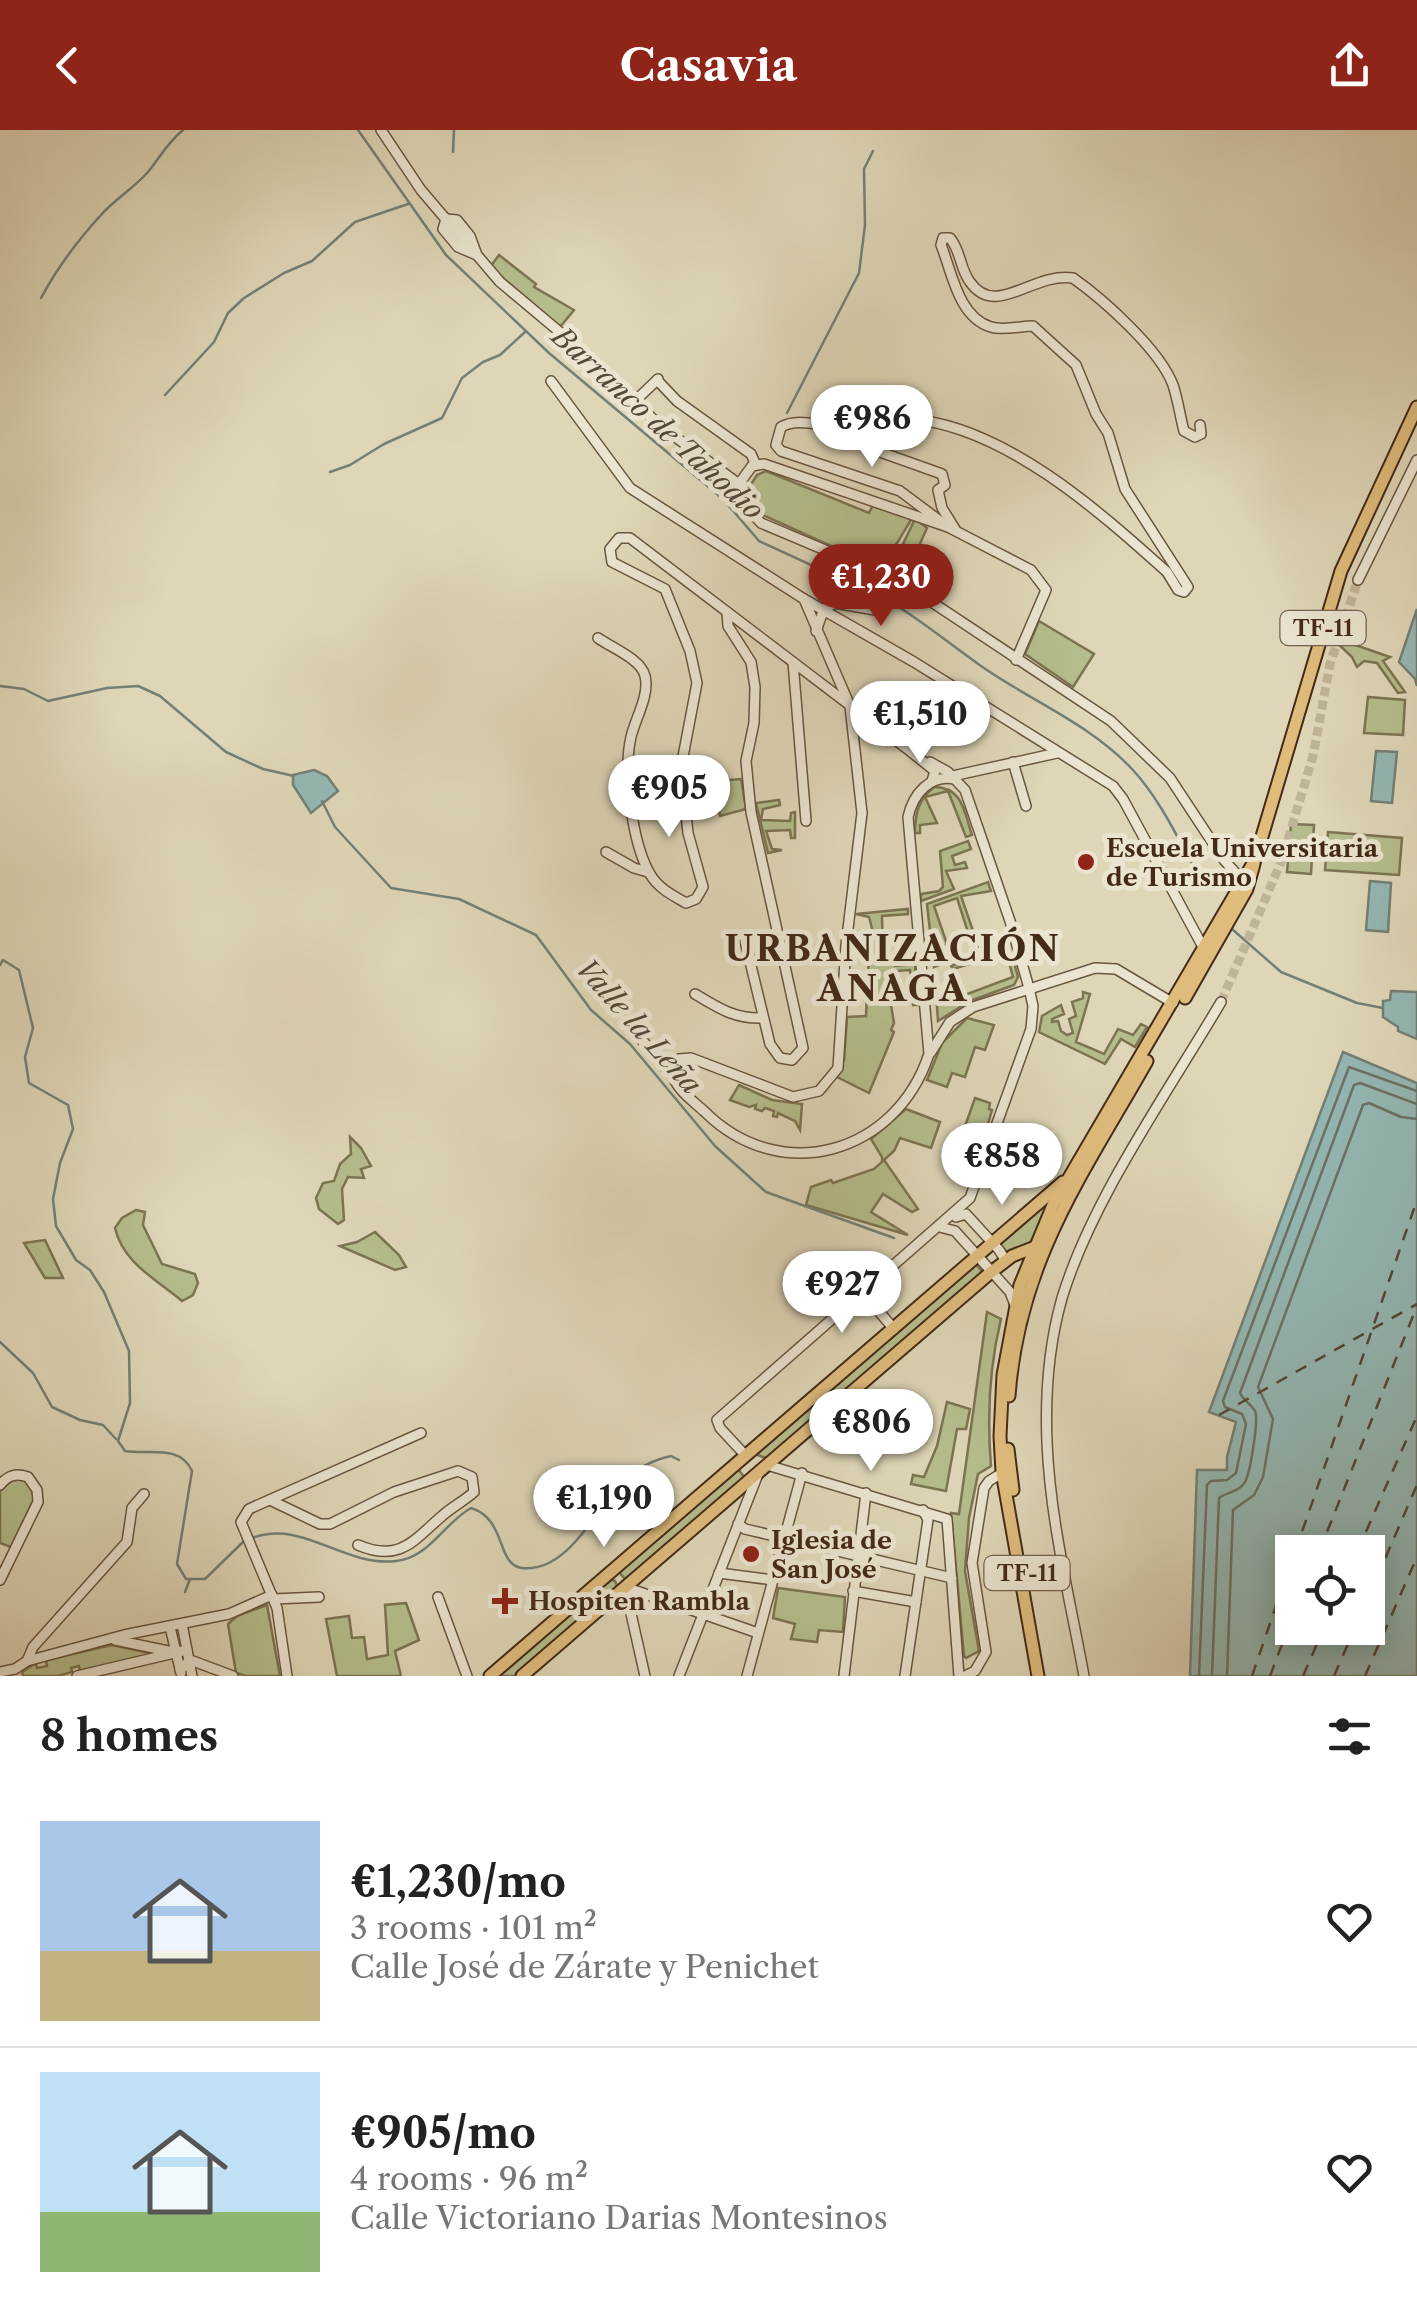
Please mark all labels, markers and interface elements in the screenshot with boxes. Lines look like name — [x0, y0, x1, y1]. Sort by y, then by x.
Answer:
text: Casavia — [620, 37, 797, 93]
icon: back — [40, 38, 95, 93]
icon: share — [1322, 38, 1377, 93]
water label: Barranco de Tahodio — [544, 318, 771, 527]
pin: €986 — [813, 385, 931, 470]
text: €986 — [833, 398, 911, 437]
pin: €1,230 — [800, 544, 962, 629]
text: €1,230 — [831, 557, 931, 596]
road number: TF-11 — [1280, 611, 1366, 645]
pin: €1,510 — [839, 681, 1001, 766]
text: €1,510 — [872, 694, 968, 733]
pin: €905 — [610, 755, 728, 840]
text: €905 — [630, 768, 708, 807]
place label: Escuela Universitaria de Turismo — [1106, 833, 1379, 893]
marker: Escuela Universitaria de Turismo — [1075, 851, 1097, 873]
district label: URBANIZACIÓN ANAGA — [725, 926, 1061, 1010]
water label: Valle la Leña — [569, 951, 709, 1101]
pin: €858 — [943, 1123, 1061, 1208]
text: €858 — [963, 1136, 1041, 1175]
pin: €927 — [783, 1251, 901, 1336]
text: €927 — [804, 1264, 880, 1303]
pin: €806 — [812, 1389, 930, 1474]
text: €806 — [831, 1402, 911, 1441]
pin: €1,190 — [523, 1465, 685, 1550]
text: €1,190 — [555, 1478, 653, 1517]
place label: Iglesia de San José — [771, 1525, 892, 1585]
map controls — [1275, 1535, 1385, 1645]
button: locate — [1275, 1535, 1385, 1645]
marker: Iglesia de San José — [740, 1543, 762, 1565]
road number: TF-11 — [984, 1556, 1070, 1590]
place label: Hospiten Rambla — [528, 1586, 751, 1617]
marker: Hospiten Rambla — [492, 1588, 518, 1614]
icon: filters — [1322, 1709, 1377, 1764]
text: 8 homes — [40, 1710, 218, 1762]
text: €1,230/mo — [350, 1856, 566, 1908]
icon: home — [120, 1861, 240, 1981]
icon: heart — [1322, 1894, 1377, 1949]
text: 3 rooms · 101 m² — [350, 1908, 597, 1947]
text: Calle José de Zárate y Penichet — [350, 1947, 819, 1986]
text: €905/mo — [350, 2107, 536, 2159]
icon: home — [120, 2112, 240, 2232]
icon: heart — [1322, 2145, 1377, 2200]
text: 4 rooms · 96 m² — [350, 2159, 588, 2198]
text: Calle Victoriano Darias Montesinos — [350, 2198, 888, 2237]

